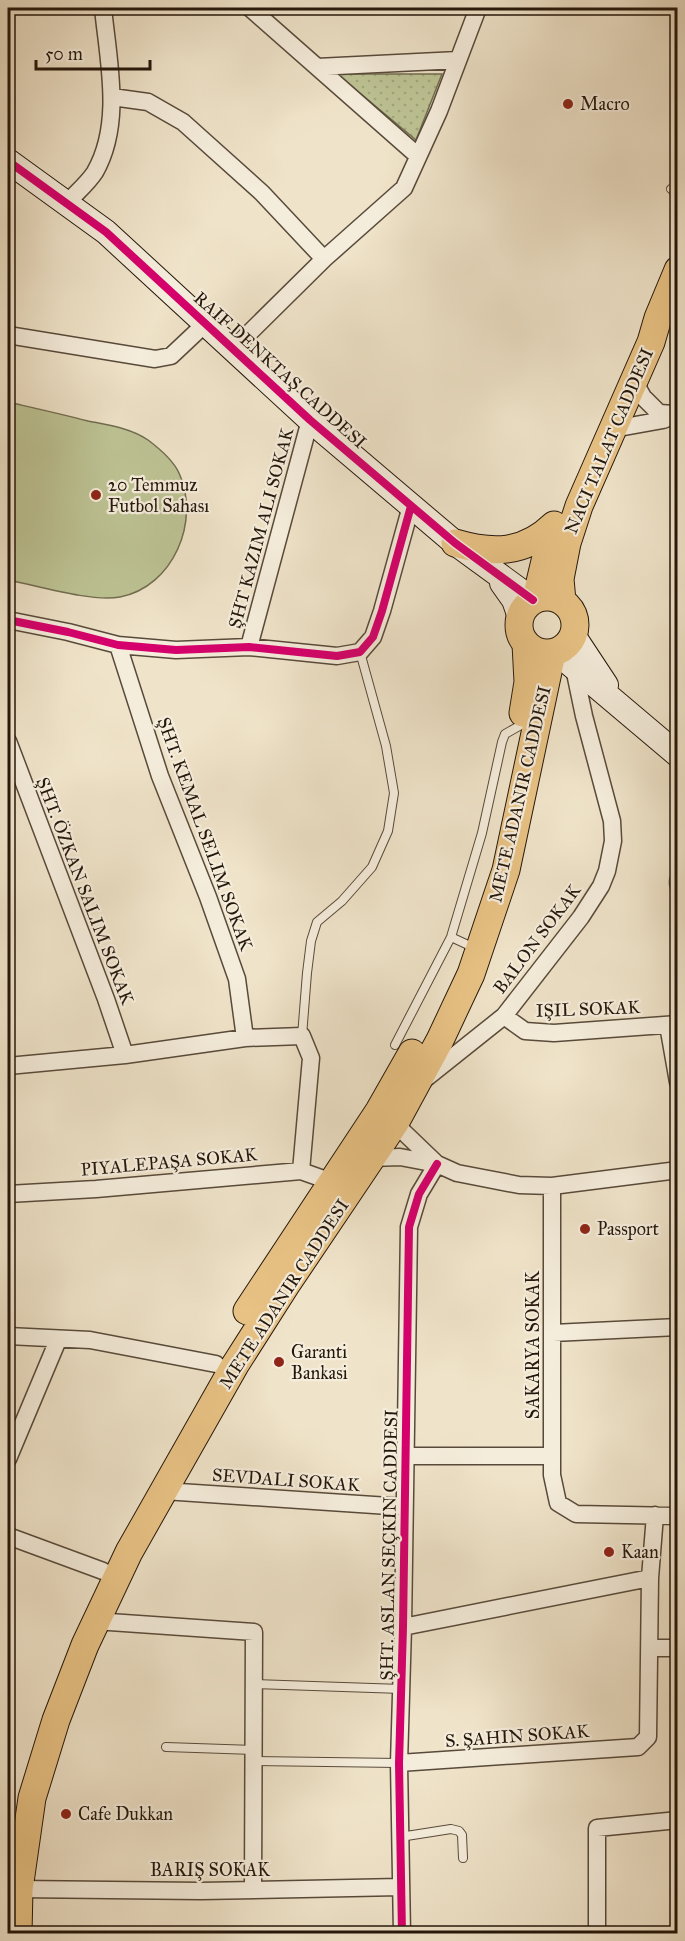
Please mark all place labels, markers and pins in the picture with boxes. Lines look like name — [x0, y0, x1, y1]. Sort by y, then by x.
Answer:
place label: Macro — [580, 93, 630, 115]
marker: Macro — [561, 97, 575, 111]
place label: 20 Temmuz Futbol Sahası — [108, 474, 209, 517]
marker: 20 Temmuz Futbol Sahası — [89, 488, 103, 502]
place label: Passport — [597, 1218, 660, 1240]
marker: Passport — [578, 1222, 592, 1236]
place label: Garanti Bankasi — [291, 1341, 348, 1384]
marker: Garanti Bankasi — [272, 1355, 286, 1369]
place label: Kaan — [621, 1541, 659, 1563]
marker: Kaan — [602, 1545, 616, 1559]
place label: Cafe Dukkan — [78, 1803, 173, 1825]
marker: Cafe Dukkan — [59, 1807, 73, 1821]

